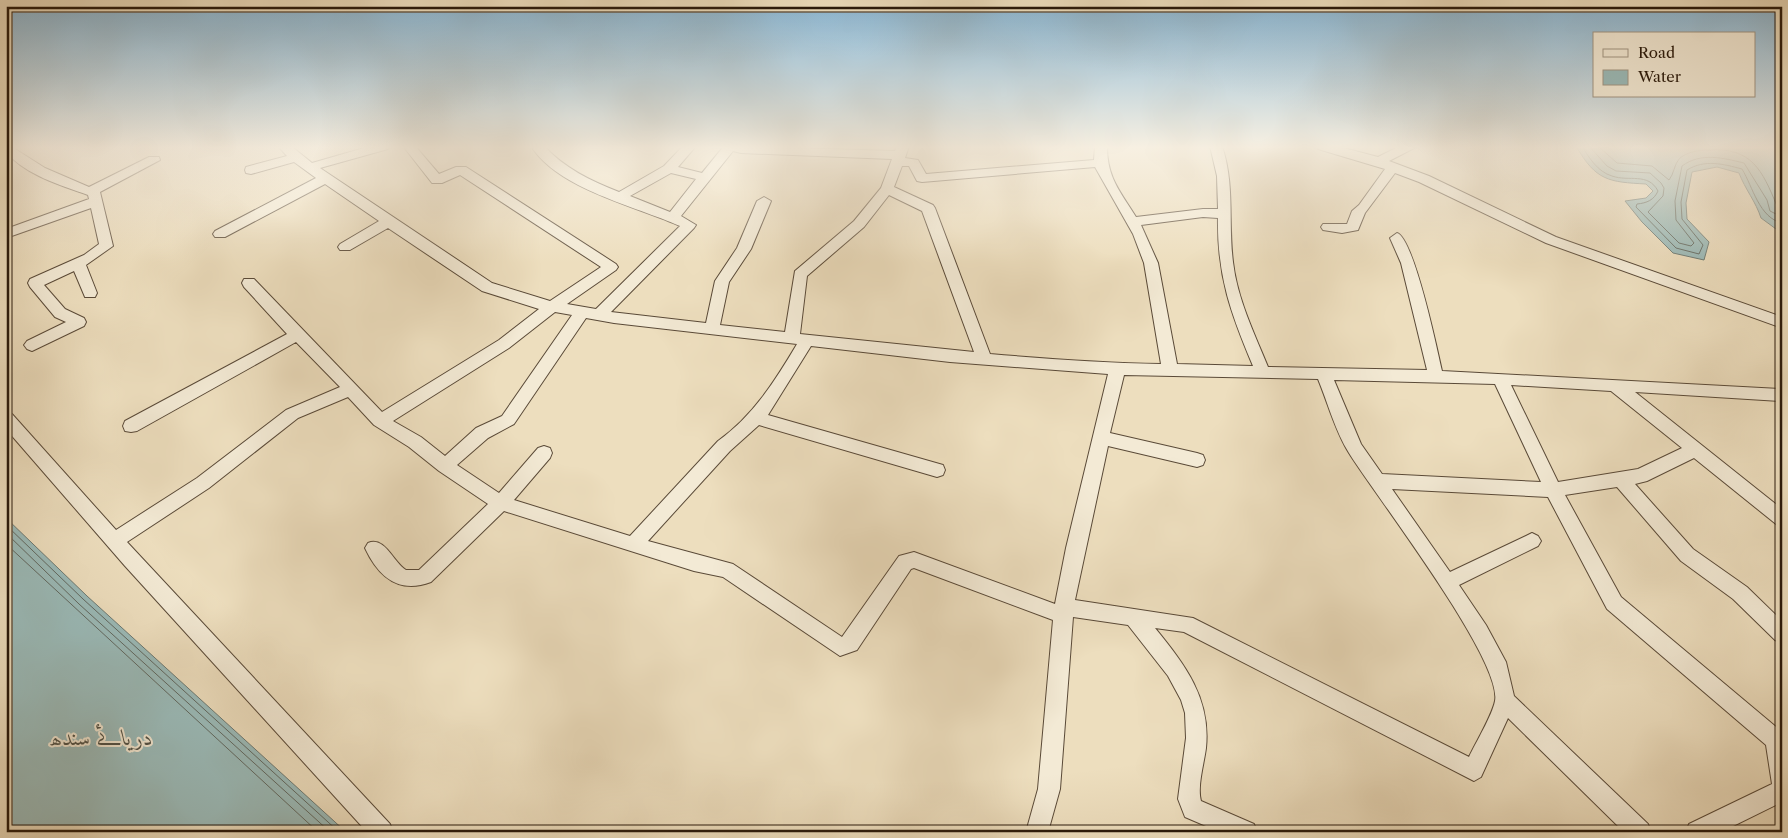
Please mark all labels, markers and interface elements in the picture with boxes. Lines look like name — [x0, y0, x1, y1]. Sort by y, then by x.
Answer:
legend — [1593, 32, 1756, 98]
text: Road — [1638, 43, 1675, 62]
text: Water — [1637, 67, 1682, 86]
water label: دریائے سندھ — [49, 723, 153, 751]

